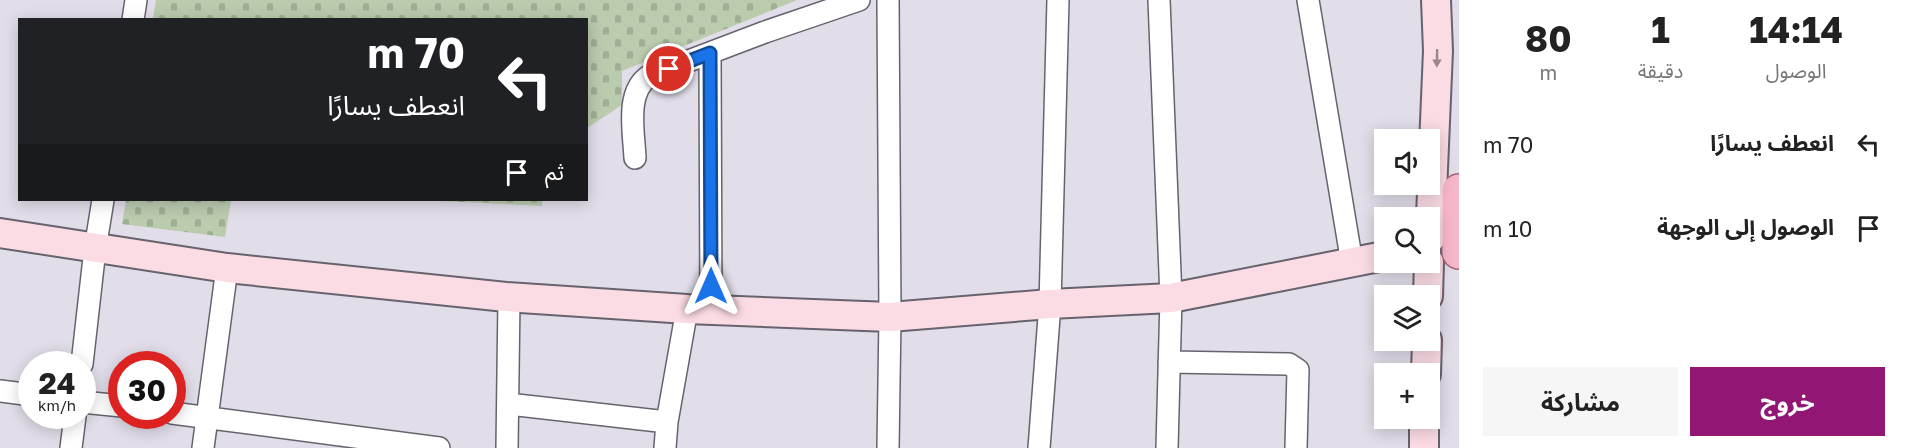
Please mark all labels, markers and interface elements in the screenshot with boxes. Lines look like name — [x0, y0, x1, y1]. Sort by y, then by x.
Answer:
text: 1 — [1651, 8, 1670, 51]
text: 14:14 — [1749, 8, 1843, 51]
text: 80 — [1525, 17, 1572, 60]
text: 70 m — [368, 27, 465, 77]
icon: left — [486, 42, 564, 120]
pin — [643, 43, 694, 94]
one-way arrow — [1433, 49, 1442, 68]
icon: arrive — [652, 52, 685, 85]
text: دقيقة — [1638, 58, 1683, 82]
text: الوصول — [1766, 58, 1827, 82]
text: m — [1539, 60, 1557, 84]
text: انعطف يسارًا — [327, 89, 465, 121]
icon: left — [1852, 128, 1885, 161]
map controls — [1374, 129, 1440, 429]
button: sound — [1374, 129, 1440, 195]
text: انعطف يسارًا — [1710, 129, 1834, 156]
text: 70 m — [1483, 131, 1533, 158]
icon: arrive — [500, 156, 533, 189]
text: ثم — [545, 158, 564, 185]
button: search — [1374, 207, 1440, 273]
icon: arrive — [1852, 212, 1885, 245]
text: الوصول إلى الوجهة — [1657, 213, 1834, 240]
text: 10 m — [1483, 215, 1532, 242]
position arrow — [679, 254, 743, 318]
button: layers — [1374, 285, 1440, 351]
speed limit sign: 30 — [108, 351, 186, 429]
button: + — [1374, 363, 1440, 429]
text: 24 — [38, 365, 76, 401]
button: مشاركة — [1483, 367, 1678, 436]
button: خروج — [1690, 367, 1885, 436]
text: km/h — [38, 396, 76, 414]

